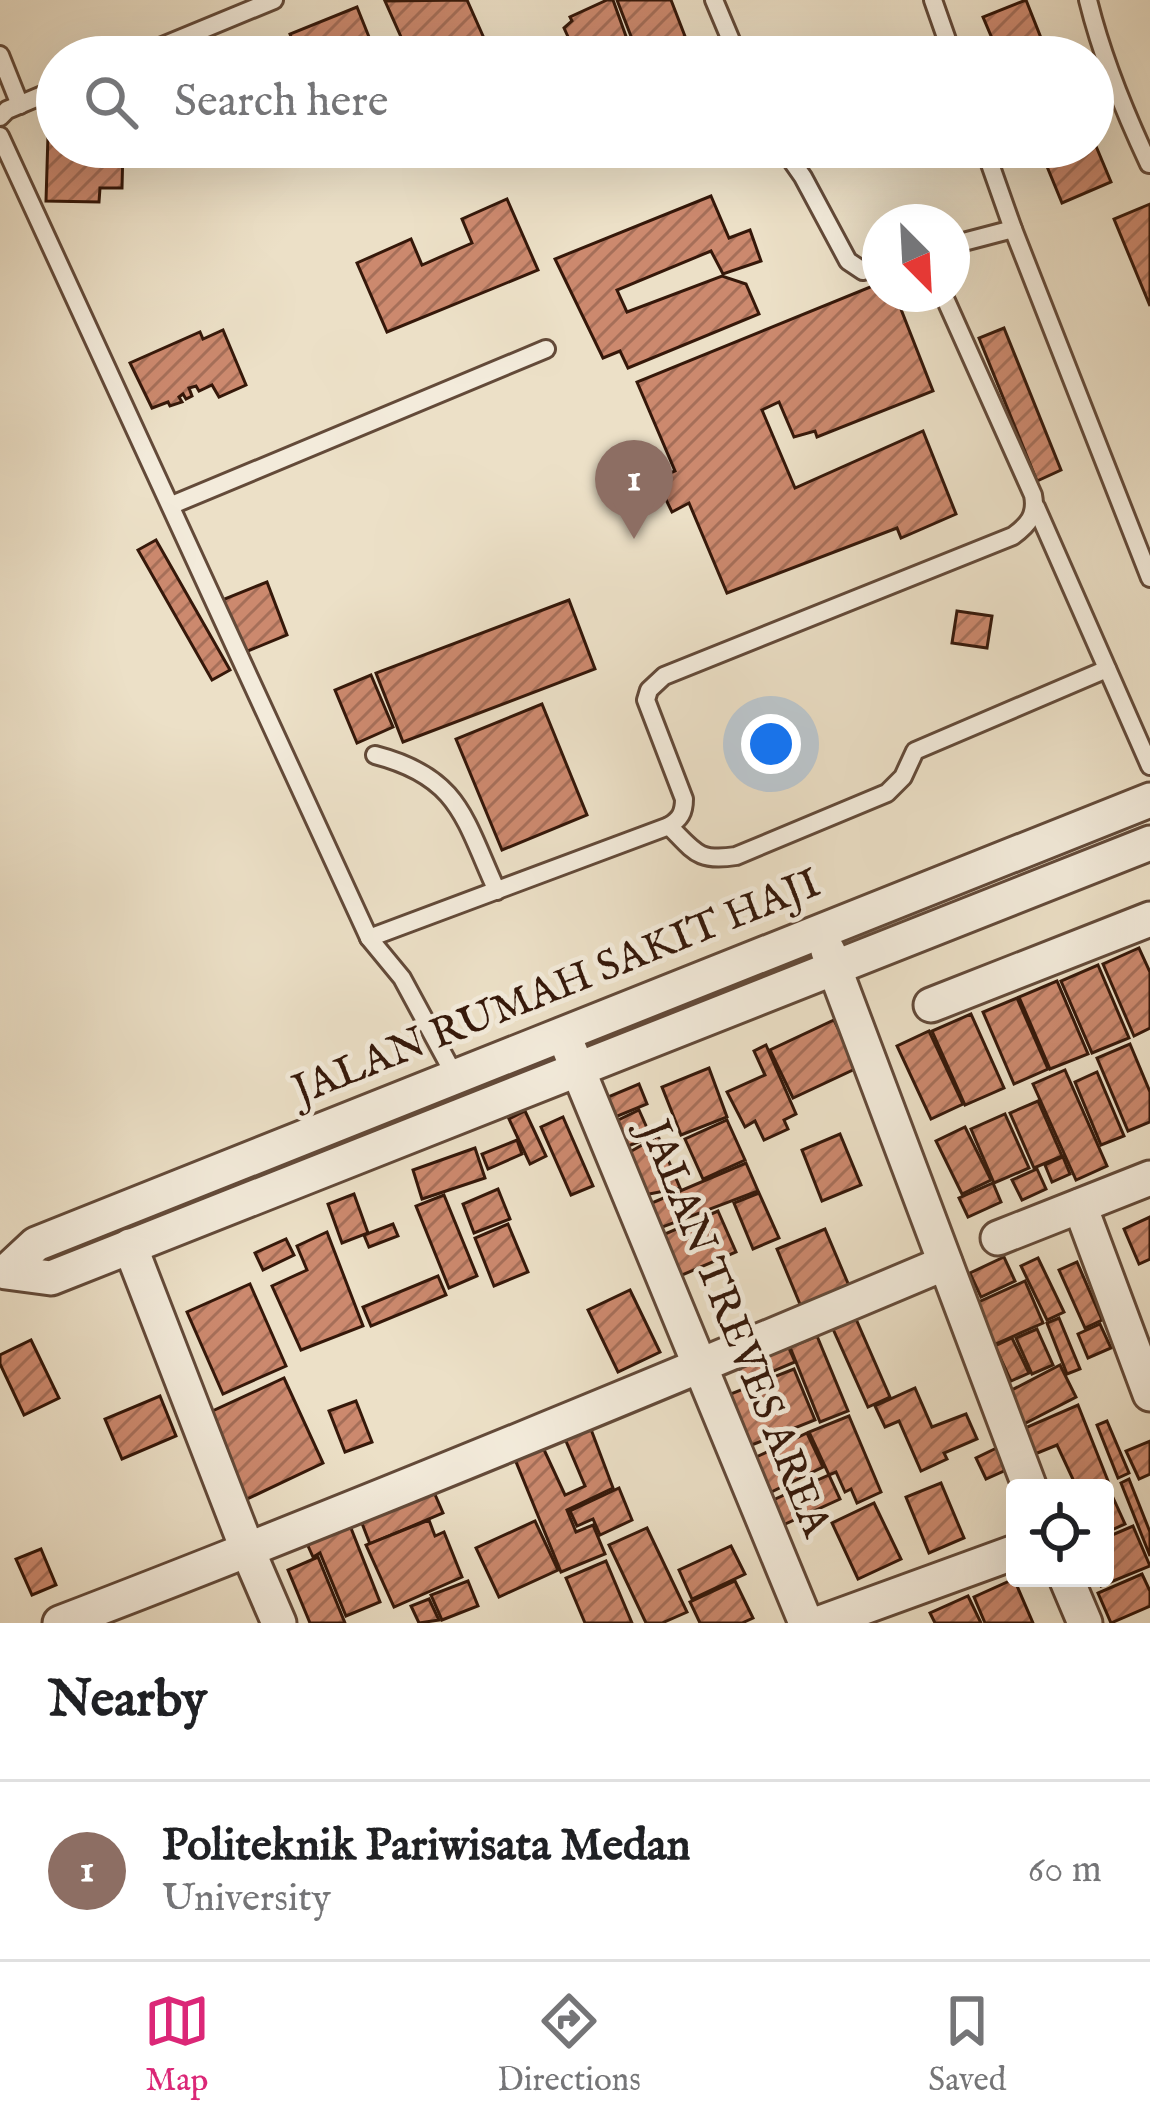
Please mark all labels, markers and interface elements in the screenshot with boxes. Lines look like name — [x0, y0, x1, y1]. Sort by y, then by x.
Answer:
search box — [36, 36, 1114, 168]
icon: search — [78, 69, 144, 135]
text: Search here — [174, 74, 388, 131]
north arrow — [862, 204, 970, 312]
pin: 1 — [595, 440, 673, 539]
your location — [741, 714, 801, 774]
street label: JALAN RUMAH SAKIT HAJI — [282, 858, 828, 1120]
street label: JALAN TREVES AREA — [625, 1109, 842, 1546]
map controls — [1006, 1479, 1114, 1587]
button: locate — [1006, 1479, 1114, 1587]
text: Nearby — [48, 1669, 207, 1734]
text: Politeknik Pariwisata Medan — [162, 1818, 691, 1875]
text: 1 — [80, 1846, 94, 1895]
text: 60 m — [1028, 1846, 1102, 1895]
text: University — [162, 1875, 331, 1924]
tab: Map — [144, 1988, 210, 2102]
tab: Directions — [497, 1988, 641, 2102]
tab: Saved — [928, 1988, 1006, 2102]

